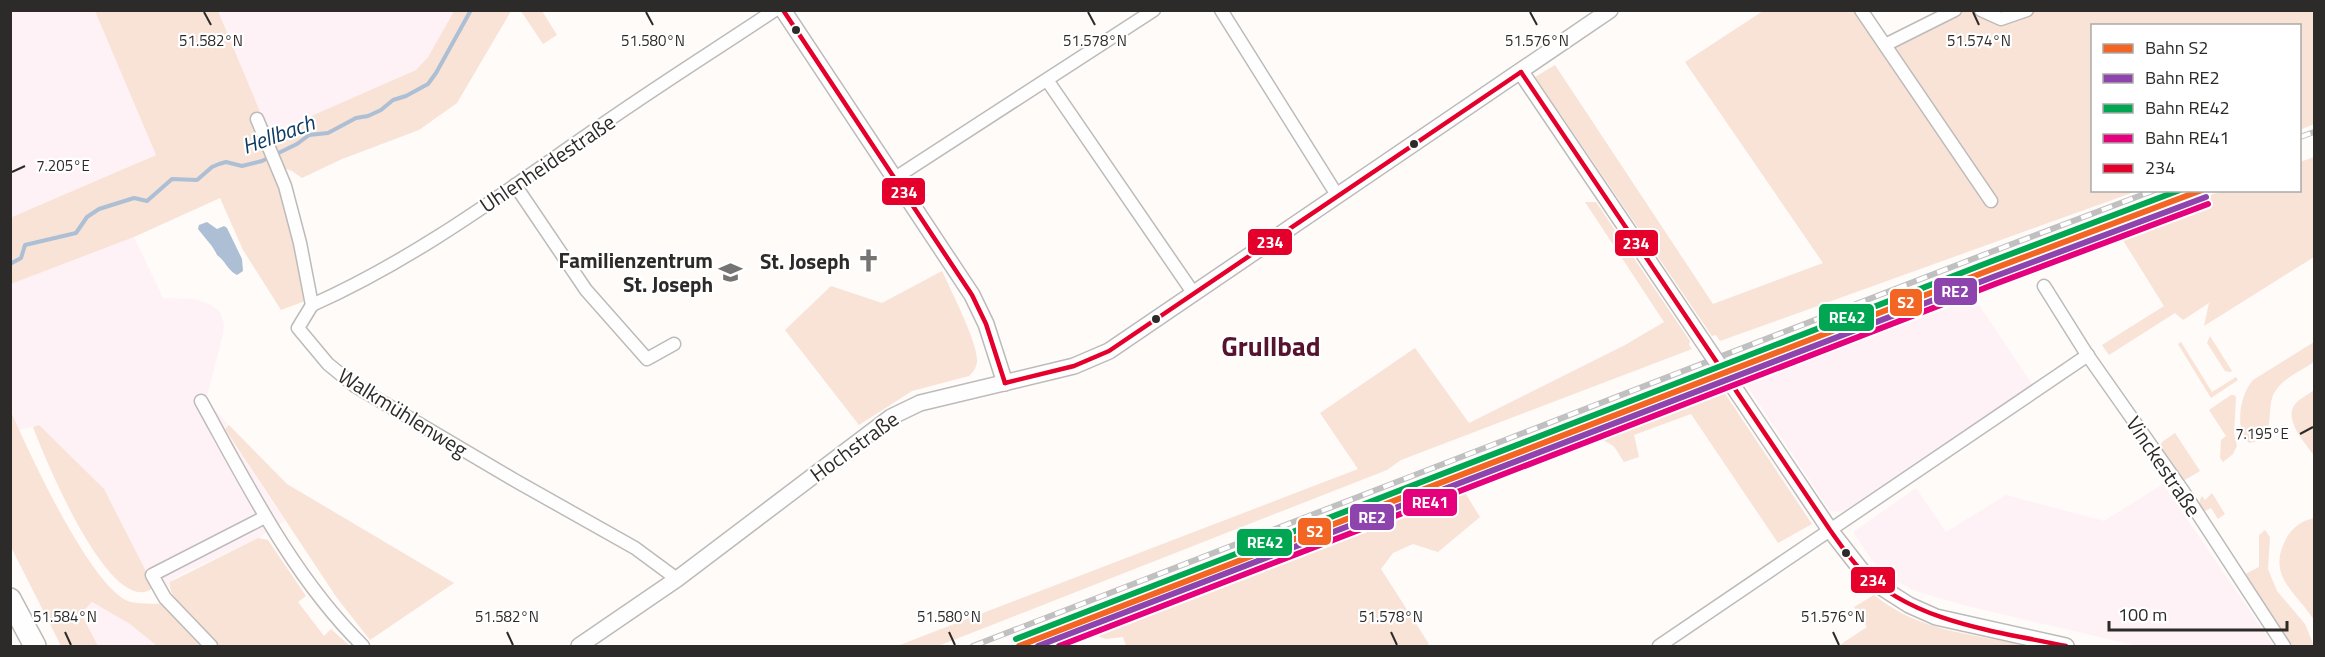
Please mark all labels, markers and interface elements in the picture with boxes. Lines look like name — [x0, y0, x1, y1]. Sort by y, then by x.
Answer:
unlabelled marker — [790, 24, 802, 36]
legend — [2091, 24, 2301, 192]
text: 51.582°N — [179, 29, 243, 52]
text: 51.580°N — [621, 29, 685, 52]
text: 51.578°N — [1063, 29, 1127, 52]
text: 51.576°N — [1505, 29, 1569, 52]
text: 51.574°N — [1947, 29, 2011, 52]
text: Bahn S2 — [2145, 34, 2208, 61]
text: Bahn RE2 — [2145, 64, 2220, 91]
text: Bahn RE42 — [2145, 94, 2230, 121]
water label: Hellbach — [237, 105, 320, 163]
street label: Uhlenheidestraße — [473, 106, 621, 220]
text: Bahn RE41 — [2145, 124, 2230, 151]
unlabelled marker — [1408, 138, 1420, 150]
text: 7.205°E — [36, 154, 90, 177]
text: 234 — [2145, 154, 2175, 181]
line badge: 234 — [881, 177, 926, 206]
text: 234 — [891, 180, 917, 204]
line badge: 234 — [1247, 228, 1293, 256]
line badge: 234 — [1614, 229, 1659, 257]
text: 234 — [1257, 230, 1283, 254]
text: 234 — [1623, 231, 1649, 255]
place label: Familienzentrum St. Joseph — [558, 244, 713, 300]
place label: St. Joseph — [760, 245, 850, 277]
church icon: St. Joseph — [855, 248, 881, 274]
school or university icon: Familienzentrum St. Joseph — [718, 259, 744, 285]
line badge: RE2 — [1933, 277, 1978, 306]
text: RE2 — [1941, 279, 1969, 303]
line badge: S2 — [1889, 288, 1923, 317]
text: S2 — [1897, 290, 1915, 314]
line badge: RE42 — [1818, 303, 1875, 332]
text: RE42 — [1829, 305, 1865, 329]
unlabelled marker — [1150, 313, 1162, 325]
district label: Grullbad — [1221, 325, 1321, 366]
street label: Walkmühlenweg — [332, 359, 474, 465]
street label: Hochstraße — [803, 403, 905, 489]
street label: Vinckestraße — [2119, 409, 2209, 523]
text: 7.195°E — [2235, 422, 2289, 445]
line badge: RE41 — [1402, 488, 1458, 517]
text: RE41 — [1412, 490, 1448, 514]
line badge: RE2 — [1349, 503, 1395, 531]
text: RE2 — [1358, 505, 1386, 529]
line badge: S2 — [1297, 517, 1332, 546]
text: S2 — [1306, 519, 1324, 543]
line badge: RE42 — [1236, 528, 1293, 557]
text: RE42 — [1247, 530, 1283, 554]
unlabelled marker — [1840, 547, 1852, 559]
line badge: 234 — [1850, 566, 1896, 594]
text: 234 — [1860, 568, 1886, 592]
scale bar — [2109, 594, 2288, 632]
text: 100 m — [2118, 601, 2167, 628]
text: 51.584°N — [33, 605, 97, 628]
text: 51.582°N — [475, 605, 539, 628]
text: 51.580°N — [917, 605, 981, 628]
text: 51.578°N — [1359, 605, 1423, 628]
text: 51.576°N — [1801, 605, 1865, 628]

